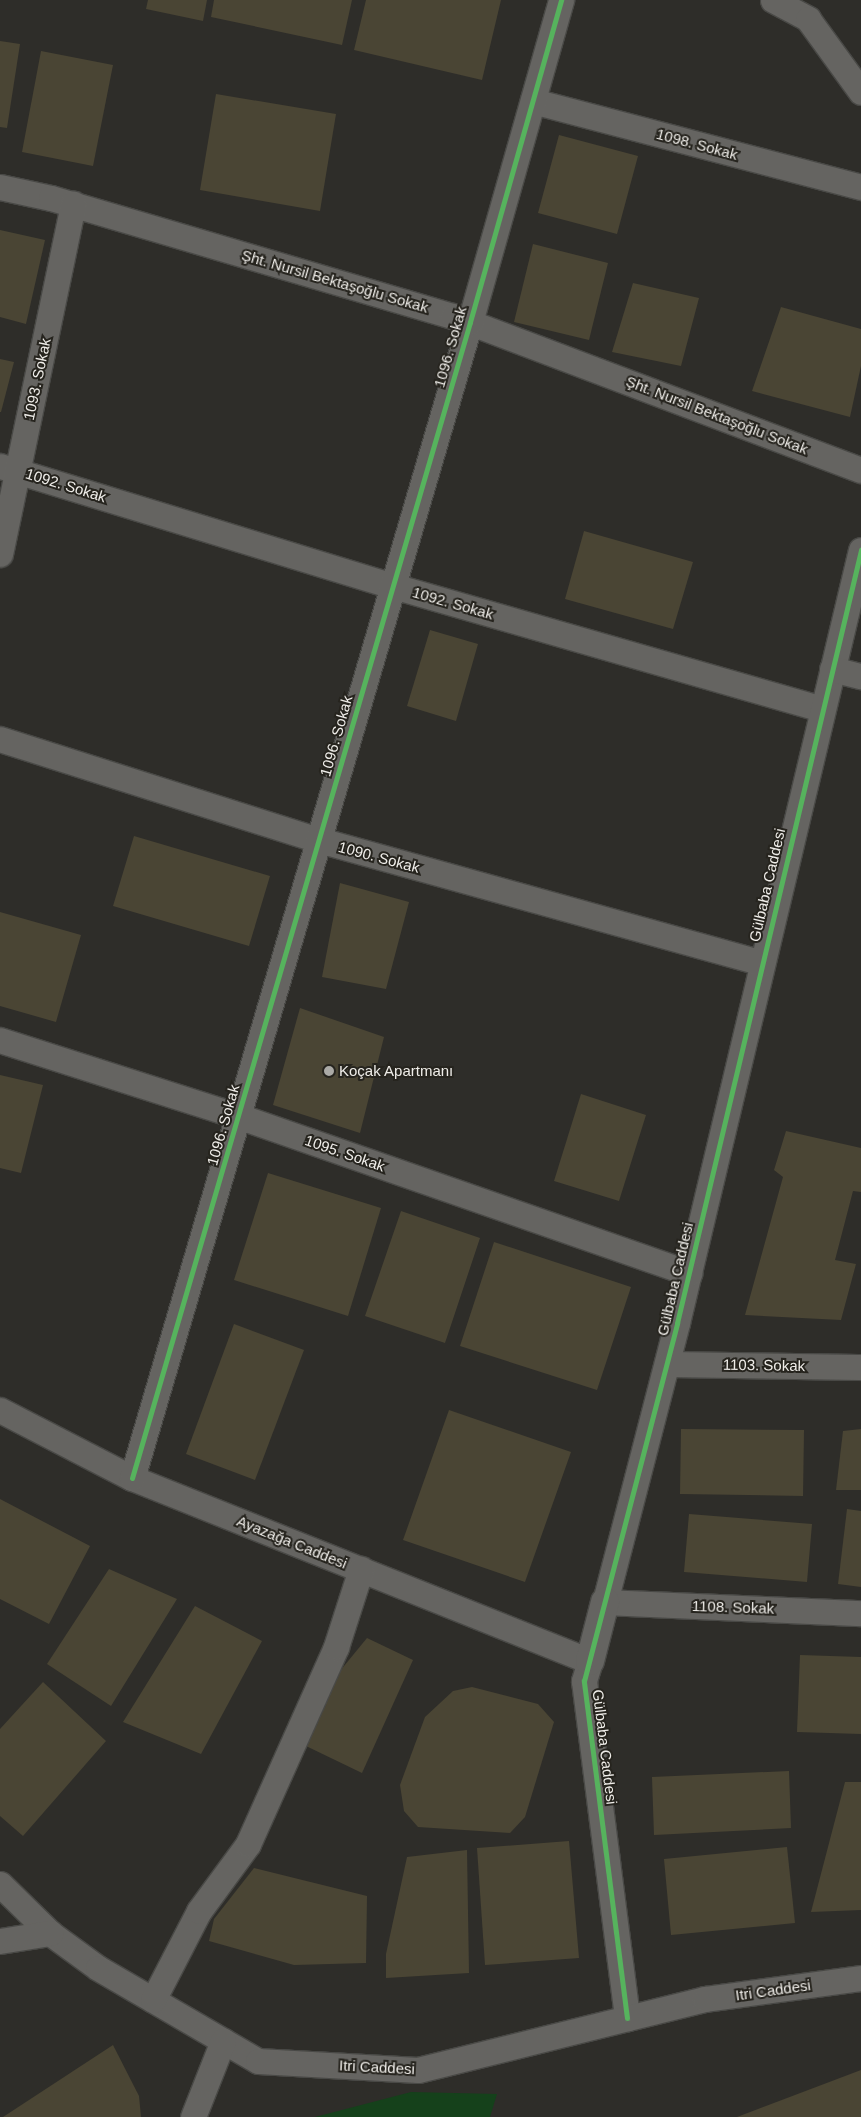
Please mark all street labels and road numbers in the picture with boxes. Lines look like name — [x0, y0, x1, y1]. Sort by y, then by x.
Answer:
street label: 1098. Sokak — [654, 125, 740, 163]
street label: Şht. Nursil Bektaşoğlu Sokak — [240, 246, 430, 316]
street label: 1096. Sokak — [430, 304, 470, 390]
street label: 1093. Sokak — [20, 336, 54, 422]
street label: Şht. Nursil Bektaşoğlu Sokak — [623, 372, 811, 458]
street label: 1092. Sokak — [23, 464, 109, 506]
street label: 1092. Sokak — [410, 583, 496, 623]
street label: 1096. Sokak — [316, 693, 356, 779]
street label: Gülbaba Caddesi — [745, 827, 789, 943]
street label: 1090. Sokak — [336, 838, 422, 876]
street label: 1096. Sokak — [203, 1082, 243, 1168]
street label: 1095. Sokak — [303, 1131, 387, 1175]
street label: Gülbaba Caddesi — [653, 1221, 697, 1337]
street label: 1103. Sokak — [723, 1355, 805, 1375]
street label: Ayazağa Caddesi — [234, 1512, 350, 1572]
street label: 1108. Sokak — [692, 1597, 774, 1617]
street label: Gülbaba Caddesi — [589, 1688, 621, 1806]
street label: Itri Caddesi — [734, 1976, 812, 2004]
street label: Itri Caddesi — [339, 2056, 415, 2078]

